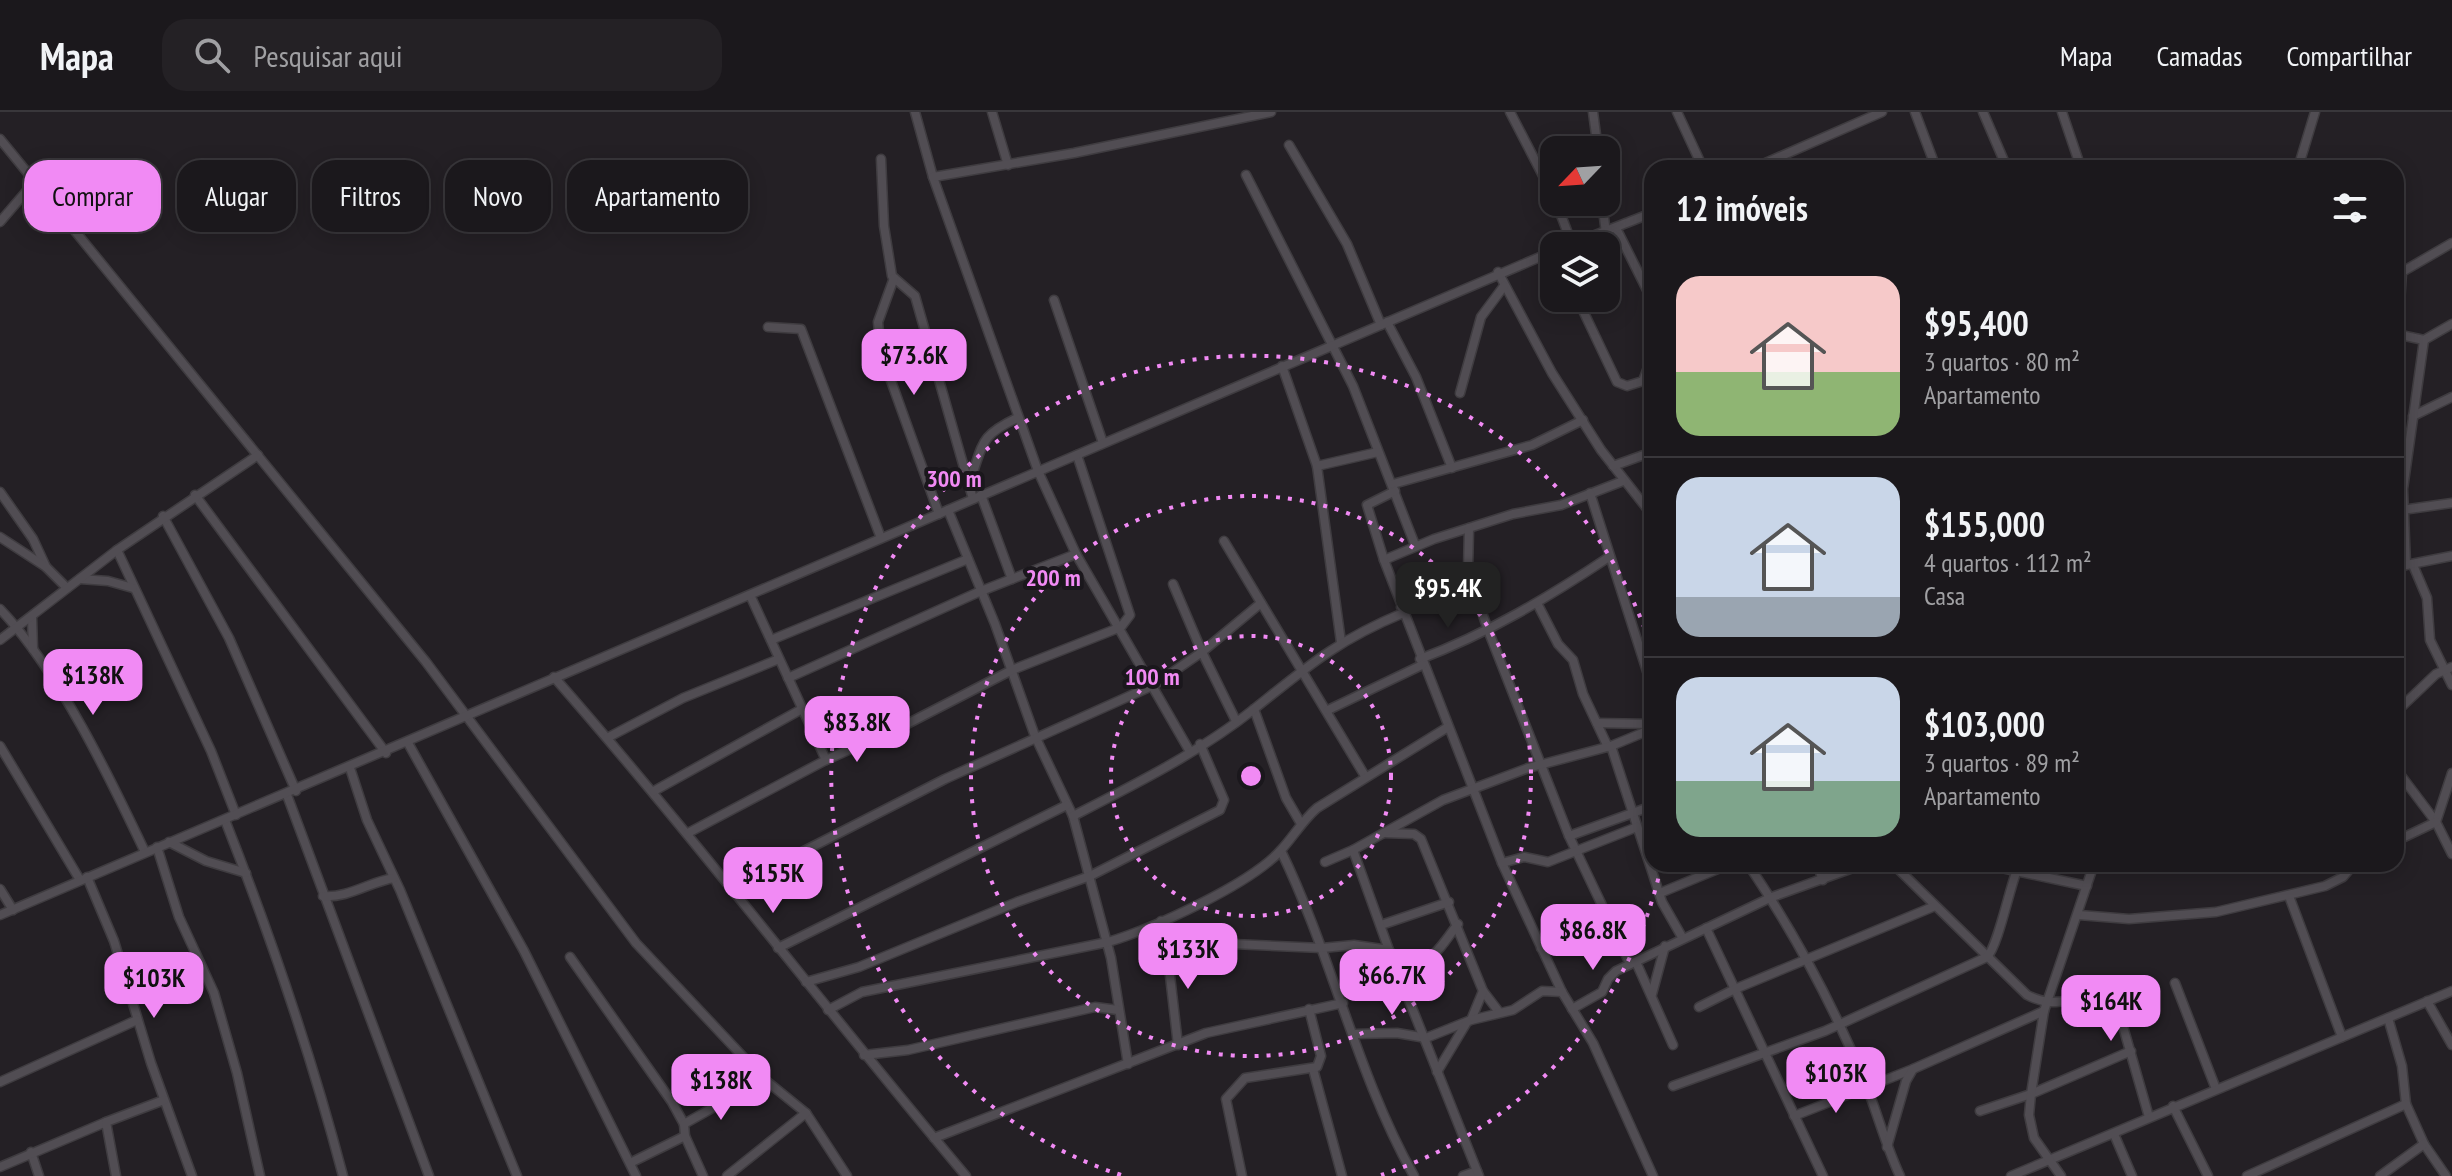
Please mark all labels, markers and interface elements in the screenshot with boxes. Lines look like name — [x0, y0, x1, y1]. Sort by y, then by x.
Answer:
search box — [162, 19, 722, 91]
text: Mapa — [40, 31, 114, 80]
icon: search — [190, 33, 234, 77]
text: Pesquisar aqui — [254, 36, 403, 75]
text: Mapa — [2060, 37, 2113, 74]
text: Camadas — [2157, 37, 2242, 74]
text: Compartilhar — [2286, 37, 2412, 74]
north arrow — [1540, 136, 1620, 216]
map controls — [1540, 136, 1620, 312]
chip: Comprar — [24, 160, 161, 232]
chip: Alugar — [177, 160, 296, 232]
chip: Filtros — [312, 160, 429, 232]
chip: Novo — [445, 160, 551, 232]
chip: Apartamento — [567, 160, 748, 232]
text: 12 imóveis — [1676, 186, 1808, 230]
icon: filters — [2328, 186, 2372, 230]
button: layers — [1540, 232, 1620, 312]
text: $95,400 — [1924, 301, 2029, 345]
icon: home — [1740, 308, 1836, 404]
pin: $73.6K — [849, 329, 979, 397]
text: $73.6K — [880, 338, 948, 371]
text: 3 quartos · 80 m² — [1924, 345, 2080, 378]
text: Apartamento — [1924, 378, 2041, 411]
text: 300 m — [926, 463, 982, 494]
text: $155,000 — [1924, 502, 2045, 546]
icon: home — [1740, 509, 1836, 605]
text: 4 quartos · 112 m² — [1924, 546, 2092, 579]
text: 200 m — [1025, 562, 1081, 593]
pin: $95.4K — [1383, 562, 1513, 630]
text: $95.4K — [1414, 571, 1482, 604]
text: Casa — [1924, 579, 1965, 612]
pin: $138K — [37, 649, 149, 717]
text: $138K — [61, 658, 125, 691]
text: 100 m — [1124, 661, 1180, 692]
pin: $83.8K — [792, 696, 922, 764]
text: $103,000 — [1924, 702, 2045, 746]
text: $83.8K — [823, 705, 891, 738]
icon: home — [1740, 709, 1836, 805]
text: 3 quartos · 89 m² — [1924, 746, 2080, 779]
centre of rings — [1237, 762, 1265, 790]
text: Apartamento — [1924, 779, 2041, 812]
pin: $155K — [717, 847, 829, 915]
text: $155K — [741, 856, 805, 889]
pin: $86.8K — [1528, 904, 1658, 972]
text: $86.8K — [1559, 913, 1627, 946]
pin: $133K — [1132, 923, 1244, 991]
text: $133K — [1156, 932, 1220, 965]
pin: $66.7K — [1327, 949, 1457, 1017]
pin: $103K — [98, 952, 210, 1020]
text: $66.7K — [1358, 958, 1426, 991]
text: $103K — [122, 961, 186, 994]
pin: $164K — [2055, 975, 2167, 1043]
text: $164K — [2079, 984, 2143, 1017]
pin: $103K — [1780, 1047, 1892, 1115]
pin: $138K — [665, 1054, 777, 1122]
text: $103K — [1804, 1056, 1868, 1089]
text: $138K — [689, 1063, 753, 1096]

